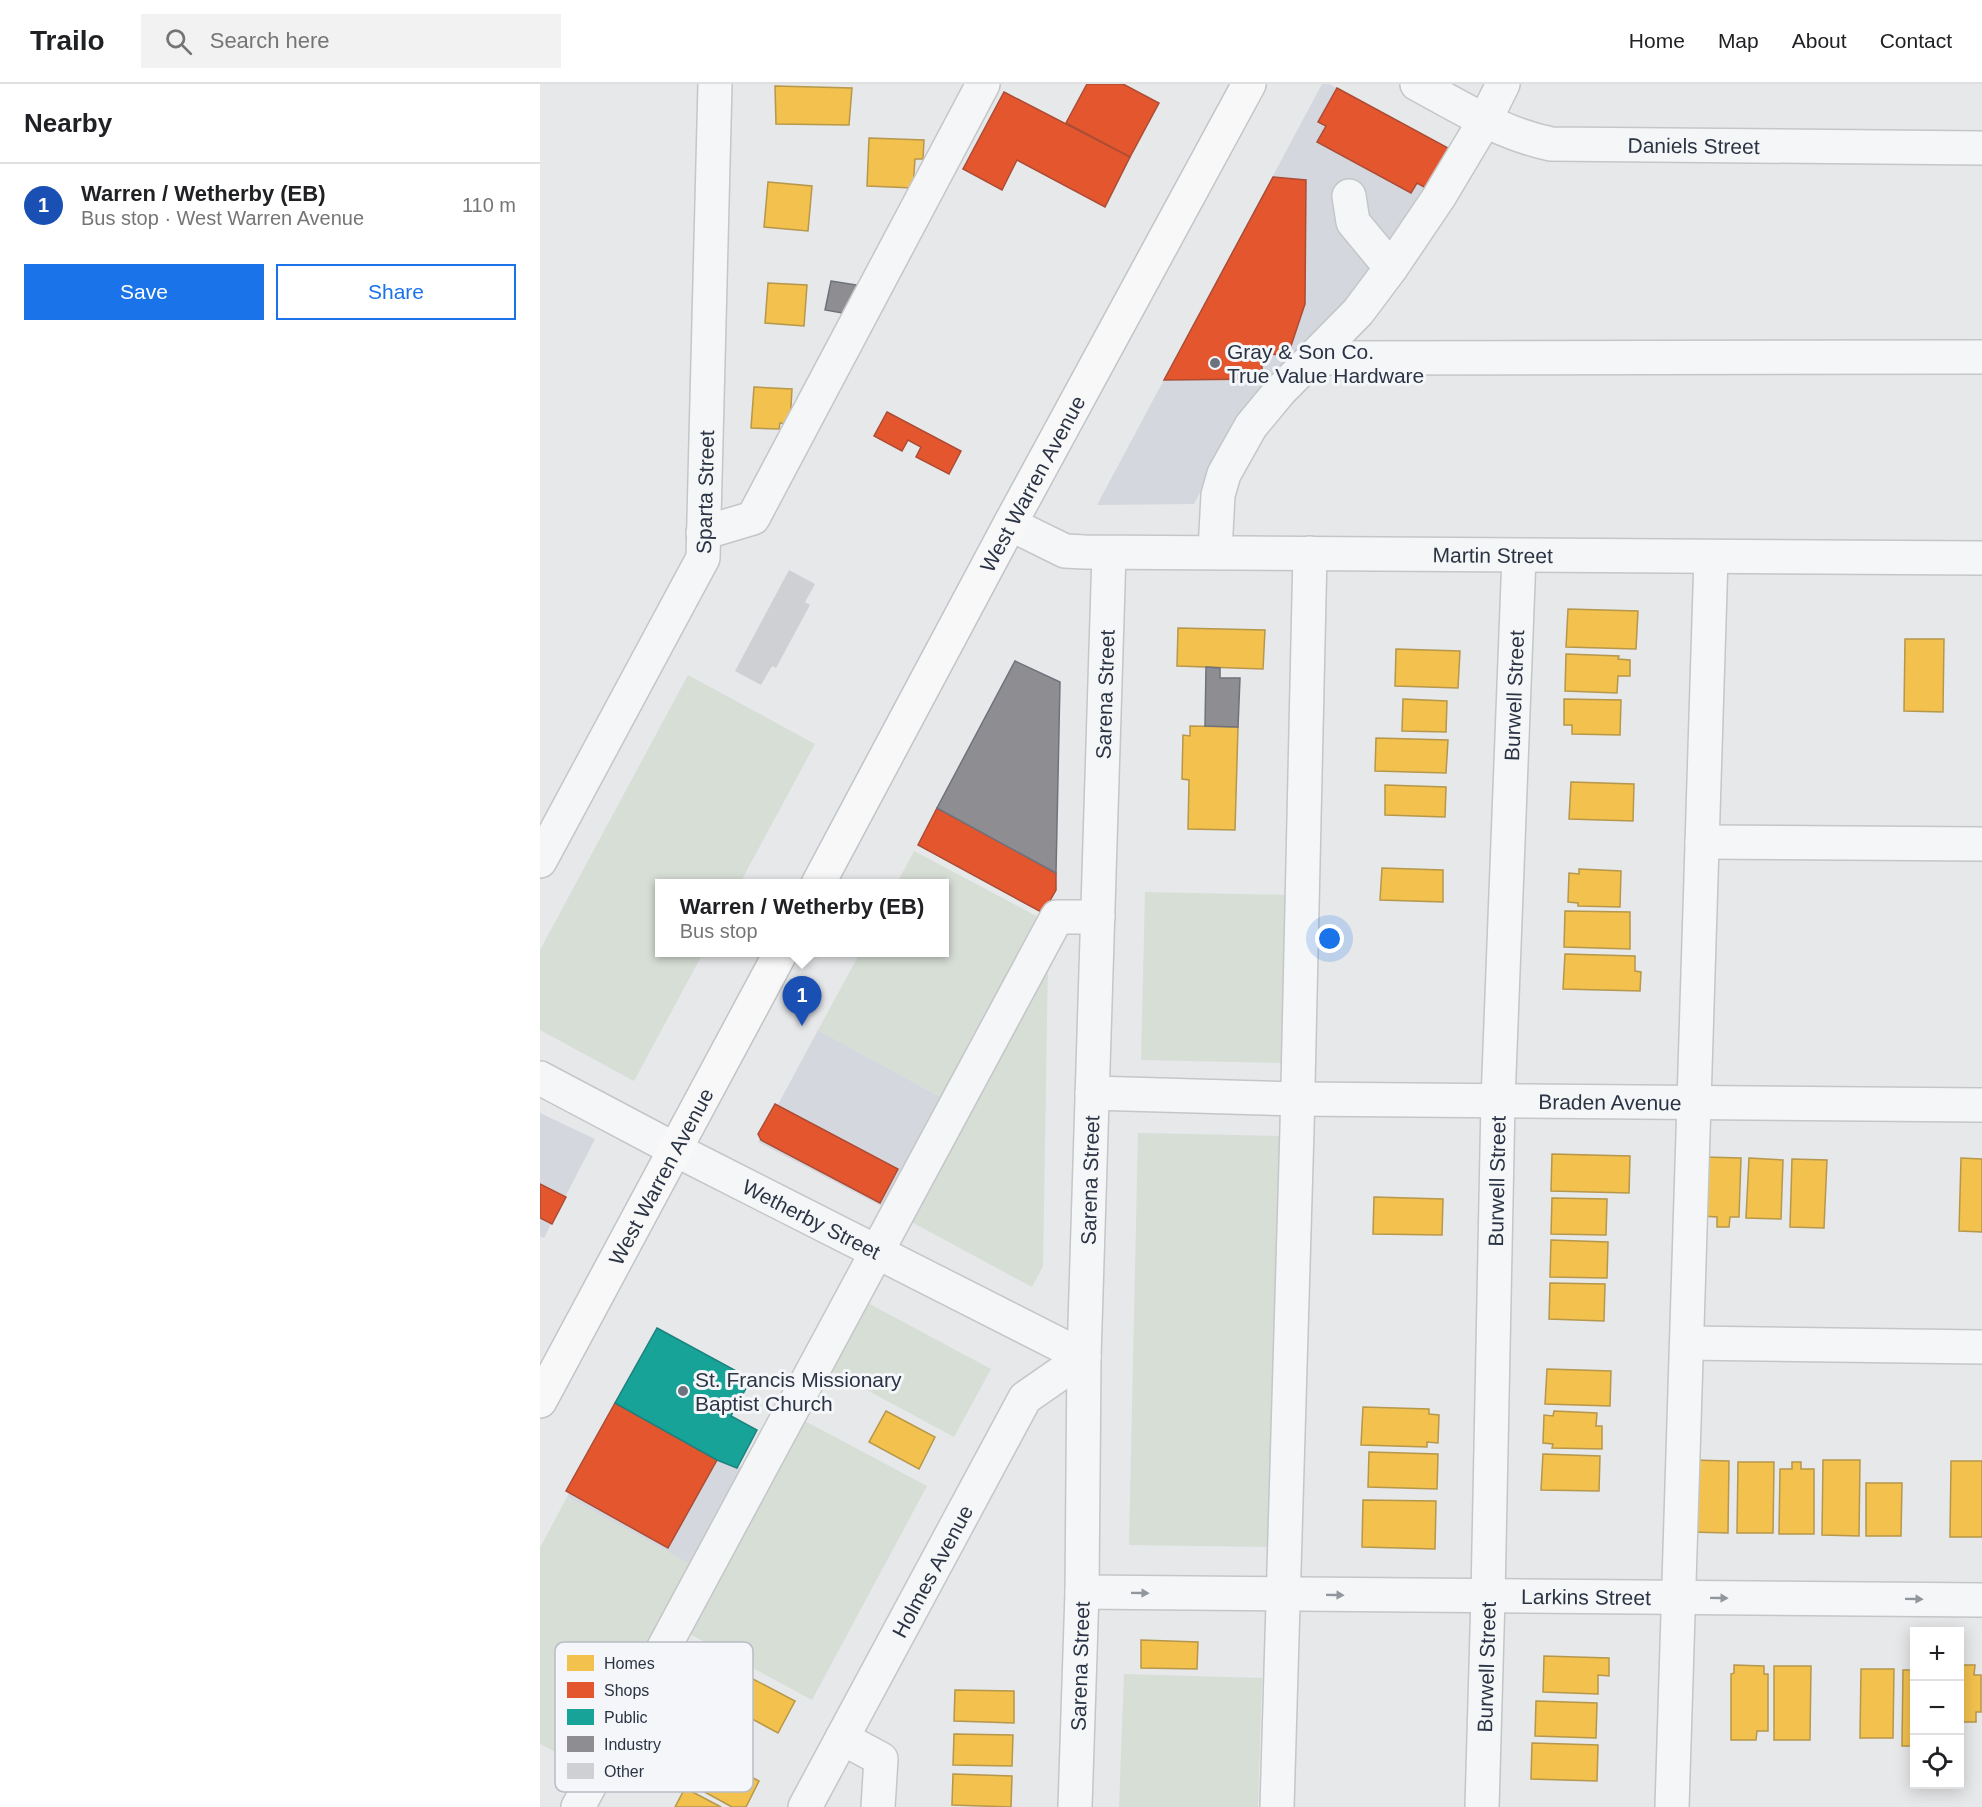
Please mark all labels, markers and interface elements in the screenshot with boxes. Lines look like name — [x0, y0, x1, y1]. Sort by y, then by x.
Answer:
search box — [141, 14, 561, 68]
text: Trailo — [30, 25, 105, 56]
icon: search — [162, 25, 195, 58]
text: Search here — [210, 28, 330, 53]
text: Home — [1629, 29, 1685, 52]
text: Map — [1718, 29, 1759, 52]
text: About — [1792, 29, 1847, 52]
text: Contact — [1880, 29, 1952, 52]
text: Nearby — [24, 108, 112, 138]
street label: Daniels Street — [1627, 133, 1760, 157]
text: Warren / Wetherby (EB) — [81, 181, 325, 206]
text: 1 — [38, 194, 49, 216]
text: 110 m — [462, 194, 516, 216]
text: Bus stop · West Warren Avenue — [81, 207, 364, 229]
button: Save — [24, 264, 264, 320]
button: Share — [276, 264, 516, 320]
place label: Gray & Son Co. True Value Hardware — [1227, 340, 1424, 387]
marker: Gray & Son Co. True Value Hardware — [1208, 356, 1222, 370]
street label: West Warren Avenue — [975, 392, 1089, 576]
street label: Sparta Street — [692, 430, 718, 554]
street label: Martin Street — [1432, 543, 1553, 567]
street label: Sarena Street — [1091, 629, 1118, 760]
street label: Burwell Street — [1500, 630, 1528, 761]
popup — [655, 879, 949, 957]
text: Warren / Wetherby (EB) — [680, 894, 924, 919]
text: Bus stop — [680, 920, 758, 942]
your location — [1315, 924, 1344, 953]
pin: 1 — [782, 976, 822, 1026]
street label: West Warren Avenue — [604, 1084, 717, 1269]
street label: Braden Avenue — [1538, 1090, 1682, 1114]
street label: Sarena Street — [1076, 1115, 1103, 1245]
street label: Burwell Street — [1484, 1115, 1509, 1247]
street label: Wetherby Street — [739, 1174, 885, 1263]
place label: St. Francis Missionary Baptist Church — [695, 1368, 902, 1415]
marker: St. Francis Missionary Baptist Church — [676, 1384, 690, 1398]
street label: Holmes Avenue — [887, 1501, 977, 1641]
street label: Larkins Street — [1521, 1584, 1651, 1609]
one-way arrow — [1131, 1588, 1150, 1598]
one-way arrow — [1326, 1590, 1345, 1600]
one-way arrow — [1710, 1593, 1729, 1602]
one-way arrow — [1905, 1594, 1924, 1604]
street label: Sarena Street — [1066, 1601, 1093, 1731]
street label: Burwell Street — [1473, 1601, 1499, 1733]
map controls — [1910, 1627, 1964, 1789]
button: + — [1910, 1627, 1964, 1681]
legend — [555, 1642, 753, 1792]
text: Homes — [604, 1655, 655, 1672]
button: − — [1910, 1681, 1964, 1735]
text: Shops — [604, 1682, 649, 1699]
text: Public — [604, 1709, 648, 1726]
button: locate — [1910, 1735, 1964, 1789]
text: Industry — [604, 1736, 661, 1753]
text: Other — [604, 1763, 645, 1780]

